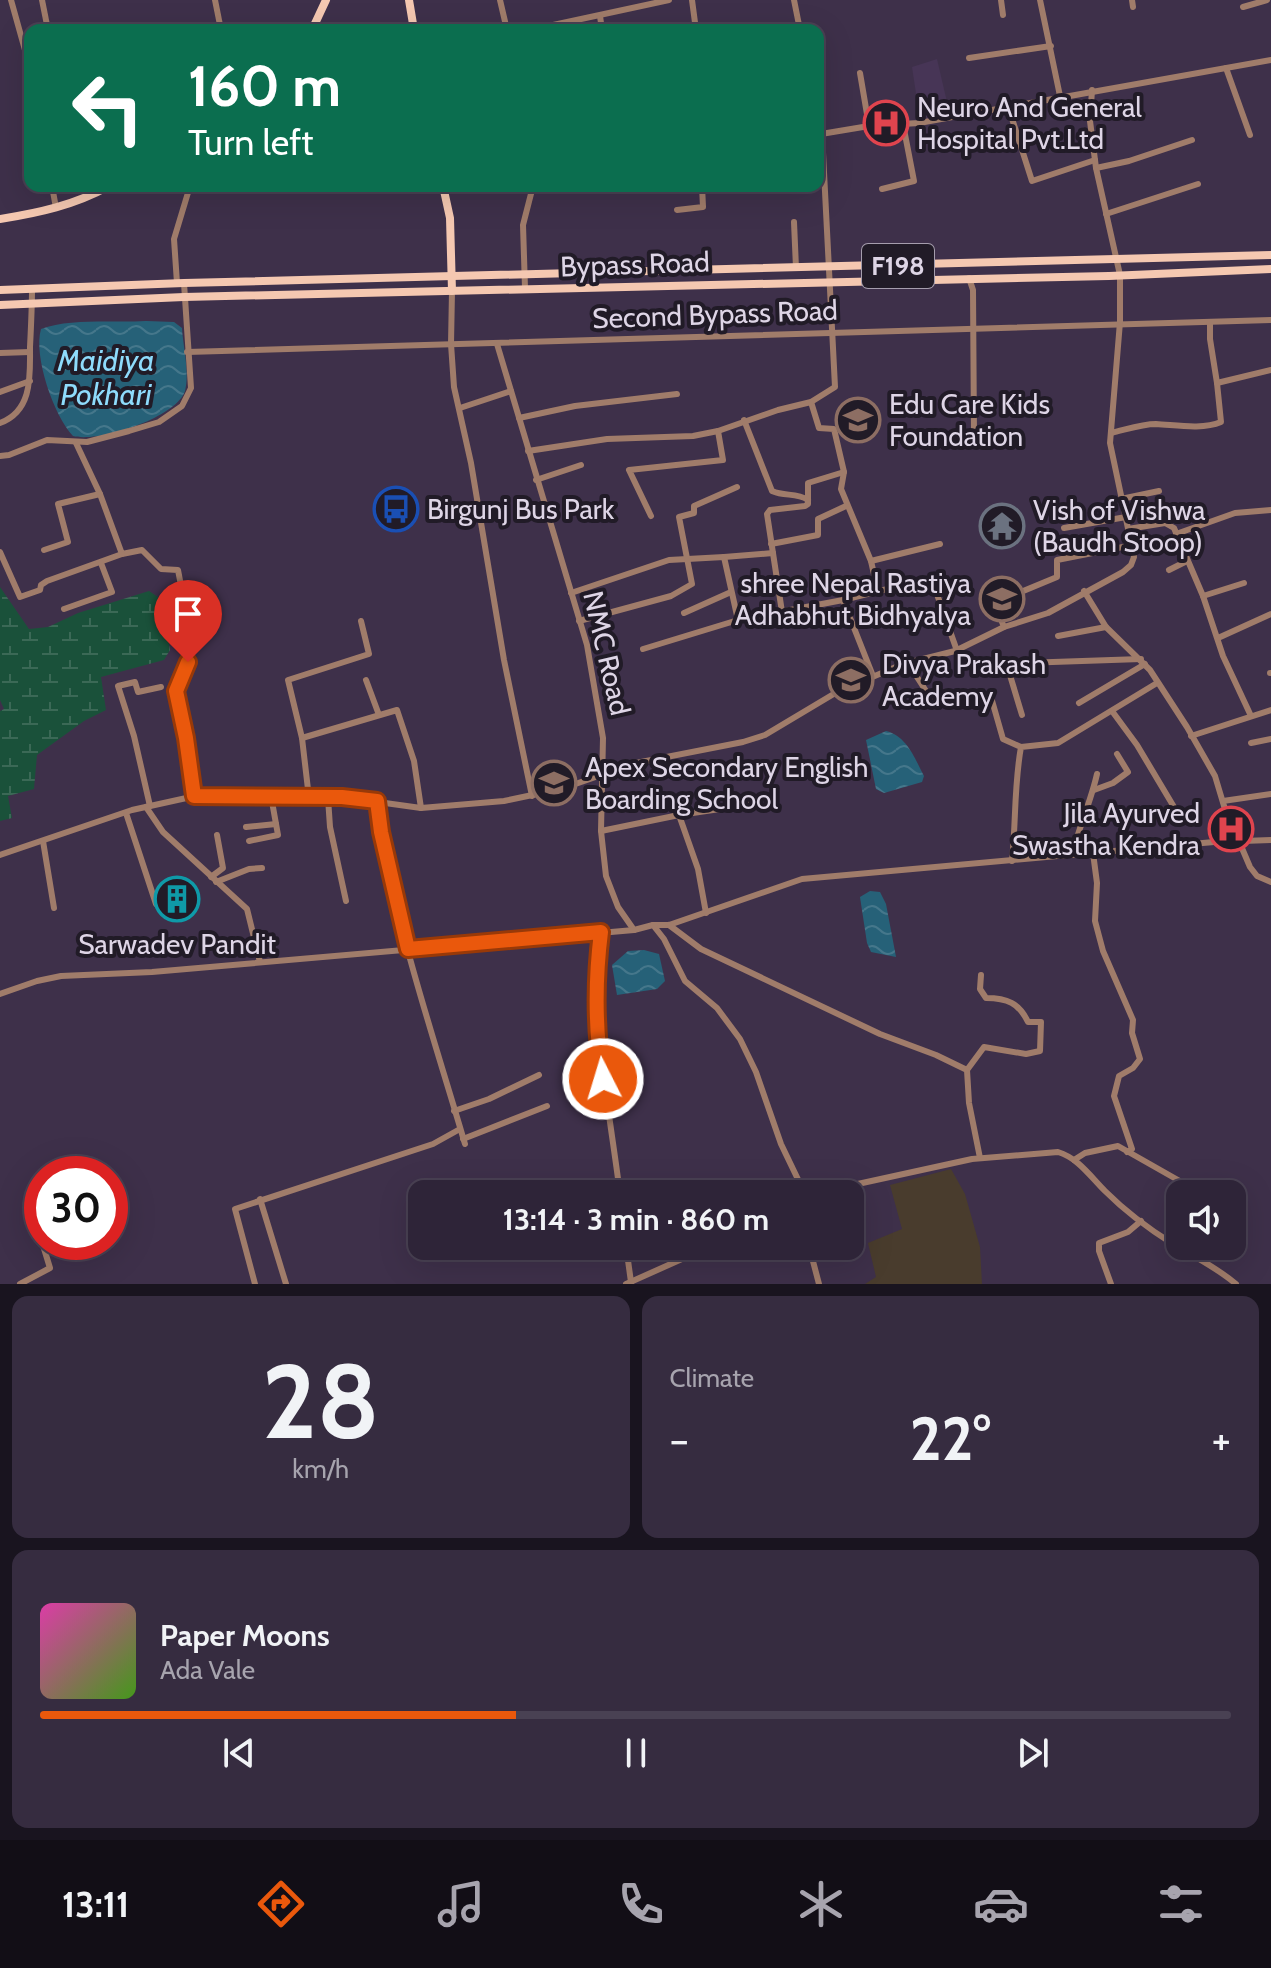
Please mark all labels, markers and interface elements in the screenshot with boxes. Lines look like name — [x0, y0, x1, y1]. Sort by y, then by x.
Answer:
text: 160 m — [188, 52, 341, 120]
icon: left — [56, 56, 160, 160]
place label: Neuro And General Hospital Pvt.Ltd — [917, 90, 1142, 156]
hospital icon: Neuro And General Hospital Pvt.Ltd — [862, 99, 910, 147]
text: Turn left — [188, 120, 313, 164]
street label: Bypass Road — [560, 244, 710, 284]
road number: F198 — [862, 244, 934, 288]
street label: Second Bypass Road — [592, 293, 838, 335]
water label: Maidiya Pokhari — [57, 342, 154, 413]
place label: Edu Care Kids Foundation — [889, 387, 1050, 453]
school or university icon: Edu Care Kids Foundation — [834, 396, 882, 444]
bus stop icon: Birgunj Bus Park — [372, 485, 420, 533]
place label: Birgunj Bus Park — [427, 492, 615, 526]
place label: Vish of Vishwa (Baudh Stoop) — [1033, 493, 1206, 559]
temple icon: Vish of Vishwa (Baudh Stoop) — [978, 502, 1026, 550]
place label: shree Nepal Rastiya Adhabhut Bidhyalya — [735, 566, 972, 632]
school or university icon: shree Nepal Rastiya Adhabhut Bidhyalya — [978, 575, 1026, 623]
pin — [154, 580, 222, 662]
street label: NMC Road — [576, 588, 638, 718]
icon: arrive — [166, 592, 210, 636]
place label: Divya Prakash Academy — [882, 647, 1046, 713]
school or university icon: Divya Prakash Academy — [827, 656, 875, 704]
place label: Apex Secondary English Boarding School — [585, 750, 868, 816]
school or university icon: Apex Secondary English Boarding School — [530, 759, 578, 807]
place label: Jila Ayurved Swastha Kendra — [1012, 796, 1201, 862]
hospital icon: Jila Ayurved Swastha Kendra — [1207, 805, 1255, 853]
building icon: Sarwadev Pandit — [153, 875, 201, 923]
place label: Sarwadev Pandit — [78, 927, 276, 961]
position arrow — [561, 1037, 645, 1121]
speed limit sign: 30 — [24, 1156, 128, 1260]
map controls — [1166, 1180, 1246, 1260]
button: sound — [1166, 1180, 1246, 1260]
text: 13:14 · 3 min · 860 m — [503, 1201, 769, 1238]
text: 28 — [262, 1338, 380, 1464]
text: Climate — [670, 1362, 754, 1394]
text: 22° — [910, 1402, 991, 1475]
text: − — [670, 1413, 689, 1466]
text: + — [1212, 1413, 1231, 1466]
text: km/h — [292, 1453, 349, 1485]
text: Paper Moons — [160, 1617, 330, 1654]
text: Ada Vale — [160, 1654, 255, 1686]
icon: previous — [217, 1731, 261, 1775]
icon: pause — [614, 1731, 658, 1775]
icon: next — [1011, 1731, 1055, 1775]
icon: directions — [253, 1876, 309, 1932]
icon: music — [433, 1876, 489, 1932]
icon: phone — [613, 1876, 669, 1932]
icon: climate — [793, 1876, 849, 1932]
icon: car — [973, 1876, 1029, 1932]
icon: filters — [1153, 1876, 1209, 1932]
text: 13:11 — [62, 1882, 129, 1926]

